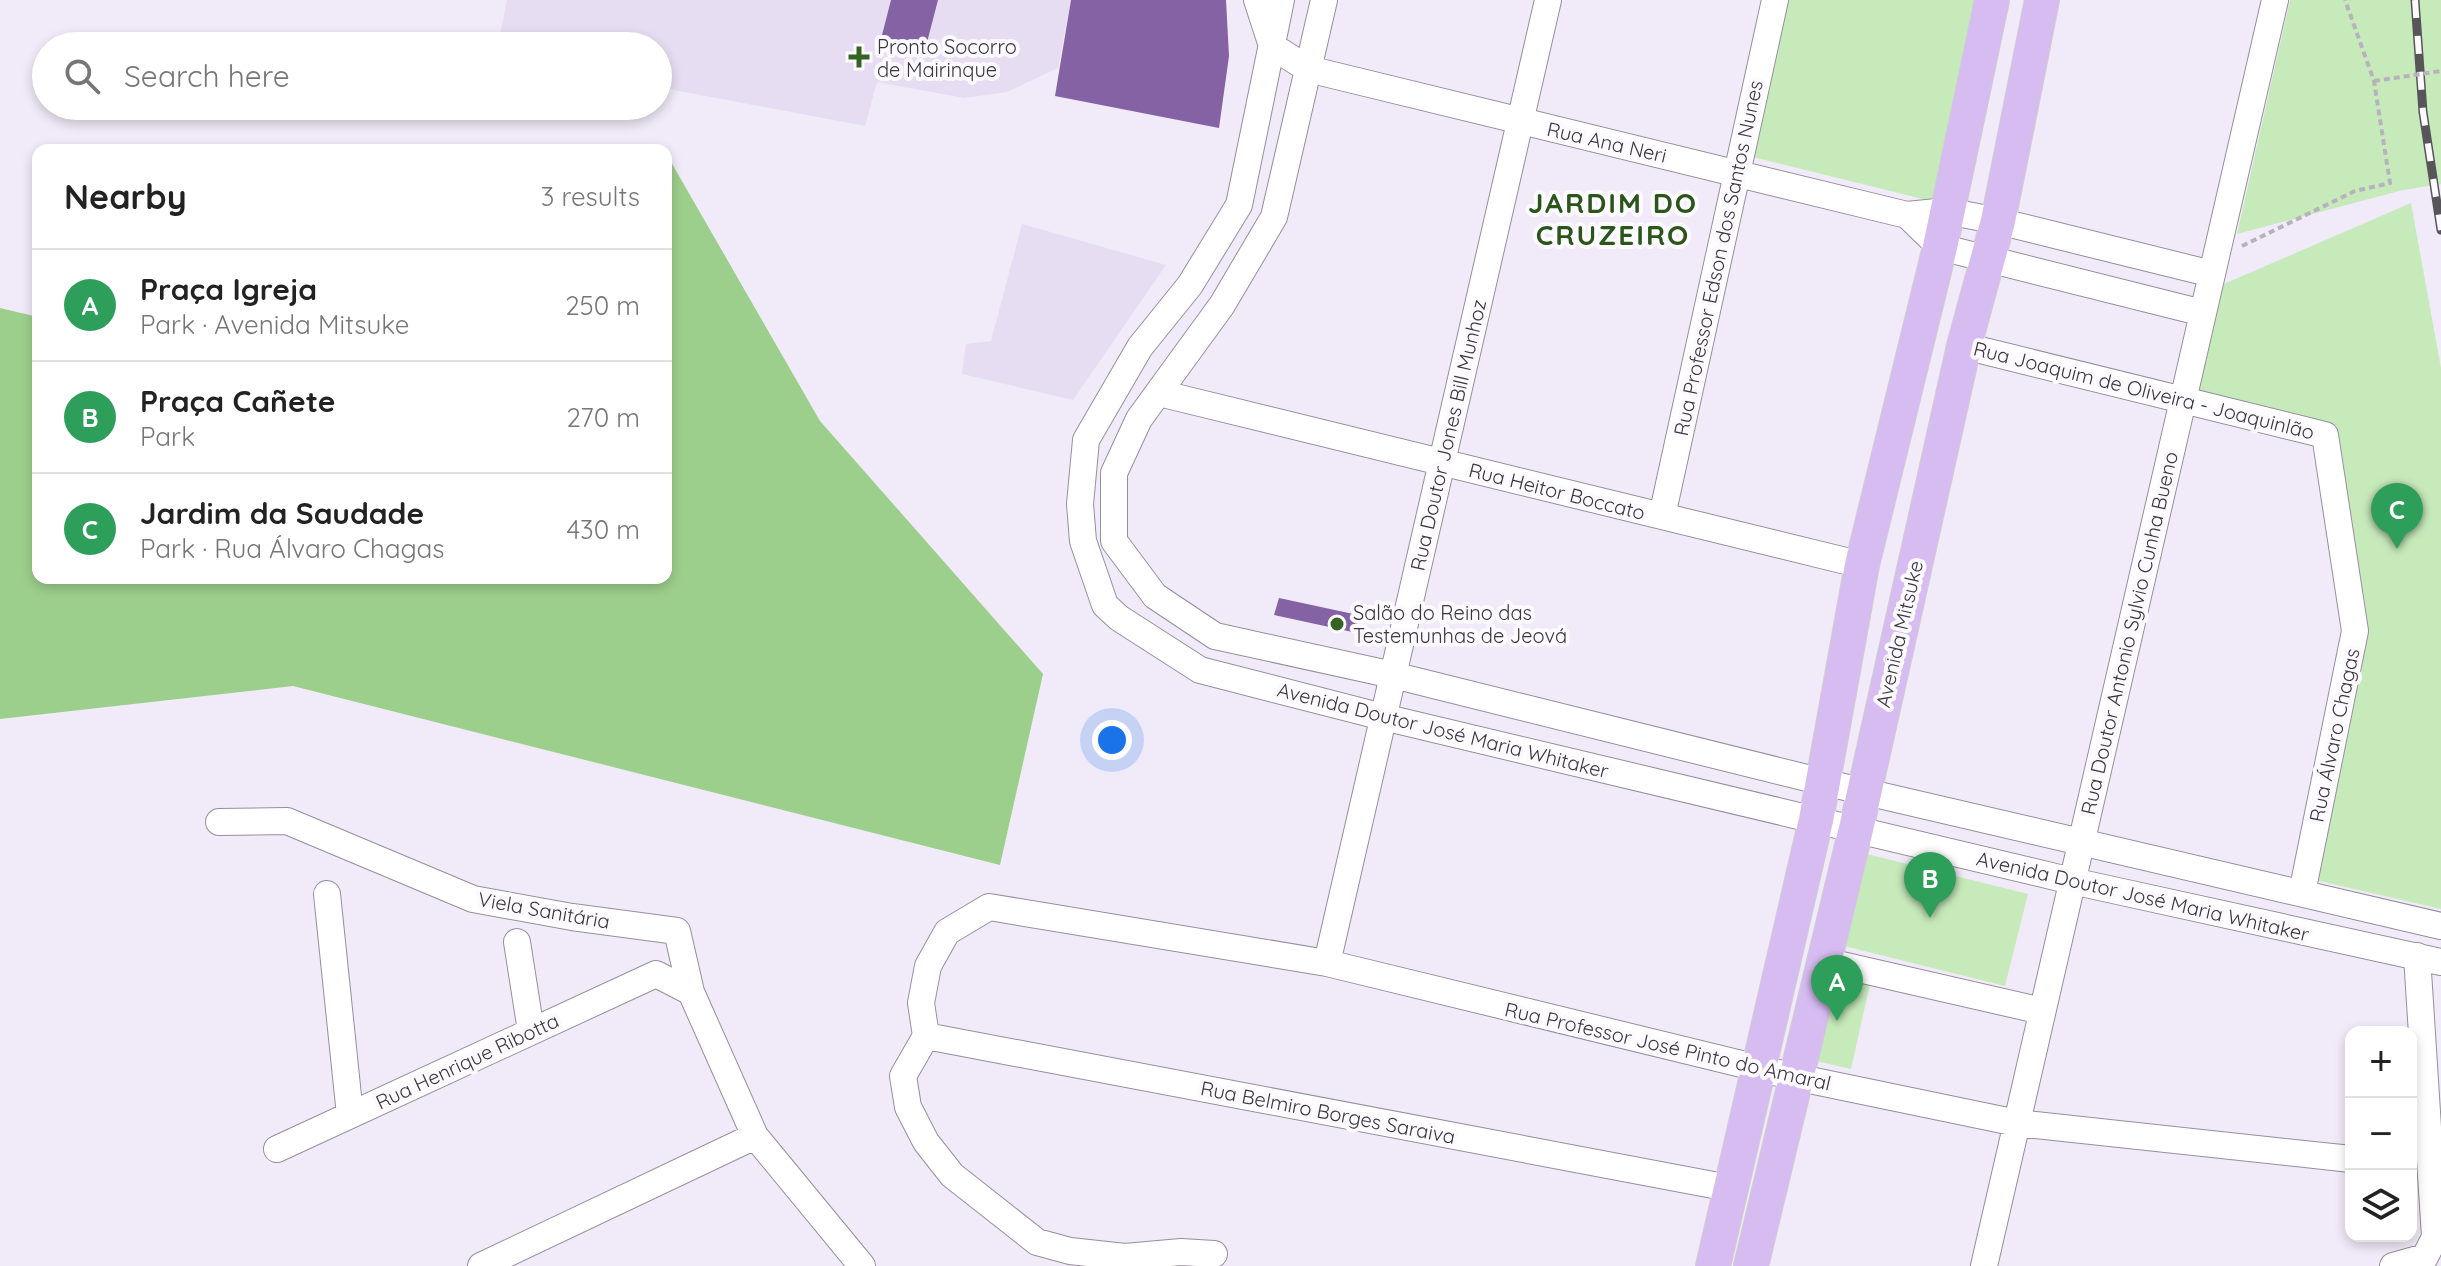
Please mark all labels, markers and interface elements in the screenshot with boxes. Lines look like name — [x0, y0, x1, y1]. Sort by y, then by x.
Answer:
search box — [32, 32, 672, 120]
place label: Pronto Socorro de Mairinque — [877, 34, 1017, 82]
marker: Pronto Socorro de Mairinque — [848, 46, 870, 68]
icon: search — [60, 54, 104, 98]
text: Search here — [124, 57, 290, 95]
street label: Rua Professor Edson dos Santos Nunes — [1668, 78, 1768, 438]
street label: Rua Ana Neri — [1545, 116, 1669, 168]
text: Nearby — [64, 175, 187, 218]
text: 3 results — [541, 180, 640, 213]
district label: JARDIM DO CRUZEIRO — [1528, 185, 1698, 252]
text: Praça Igreja — [140, 270, 317, 308]
text: A — [82, 289, 98, 322]
text: 250 m — [565, 289, 640, 322]
street label: Rua Doutor Jones Bill Munhoz — [1405, 297, 1491, 573]
text: Park · Avenida Mitsuke — [140, 308, 409, 341]
street label: Rua Joaquim de Oliveira - Joaquinlão — [1971, 335, 2317, 445]
text: Praça Cañete — [140, 382, 335, 420]
text: B — [81, 401, 99, 434]
text: 270 m — [566, 401, 640, 434]
text: Park — [140, 420, 195, 453]
street label: Rua Doutor Antonio Sylvio Cunha Bueno — [2075, 449, 2183, 817]
street label: Rua Heitor Boccato — [1466, 457, 1648, 525]
pin: C — [2371, 483, 2423, 549]
text: Jardim da Saudade — [140, 494, 424, 532]
text: C — [82, 513, 98, 546]
text: 430 m — [566, 513, 640, 546]
text: Park · Rua Álvaro Chagas — [140, 532, 445, 565]
street label: Avenida Mitsuke — [1870, 558, 1928, 710]
place label: Salão do Reino das Testemunhas de Jeová — [1353, 600, 1567, 648]
marker: Salão do Reino das Testemunhas de Jeová — [1328, 615, 1346, 633]
street label: Rua Álvaro Chagas — [2303, 646, 2365, 824]
street label: Avenida Doutor José Maria Whitaker — [1275, 677, 1612, 783]
your location — [1092, 720, 1132, 760]
street label: Avenida Doutor José Maria Whitaker — [1974, 846, 2312, 947]
pin: B — [1904, 852, 1956, 918]
street label: Viela Sanitária — [476, 886, 612, 934]
pin: A — [1811, 955, 1863, 1021]
street label: Rua Professor José Pinto do Amaral — [1502, 996, 1834, 1096]
street label: Rua Henrique Ribotta — [371, 1008, 563, 1114]
map controls — [2345, 1026, 2417, 1242]
button: + — [2345, 1026, 2417, 1098]
street label: Rua Belmiro Borges Saraiva — [1199, 1075, 1457, 1149]
button: − — [2345, 1098, 2417, 1170]
button: layers — [2345, 1170, 2417, 1242]

